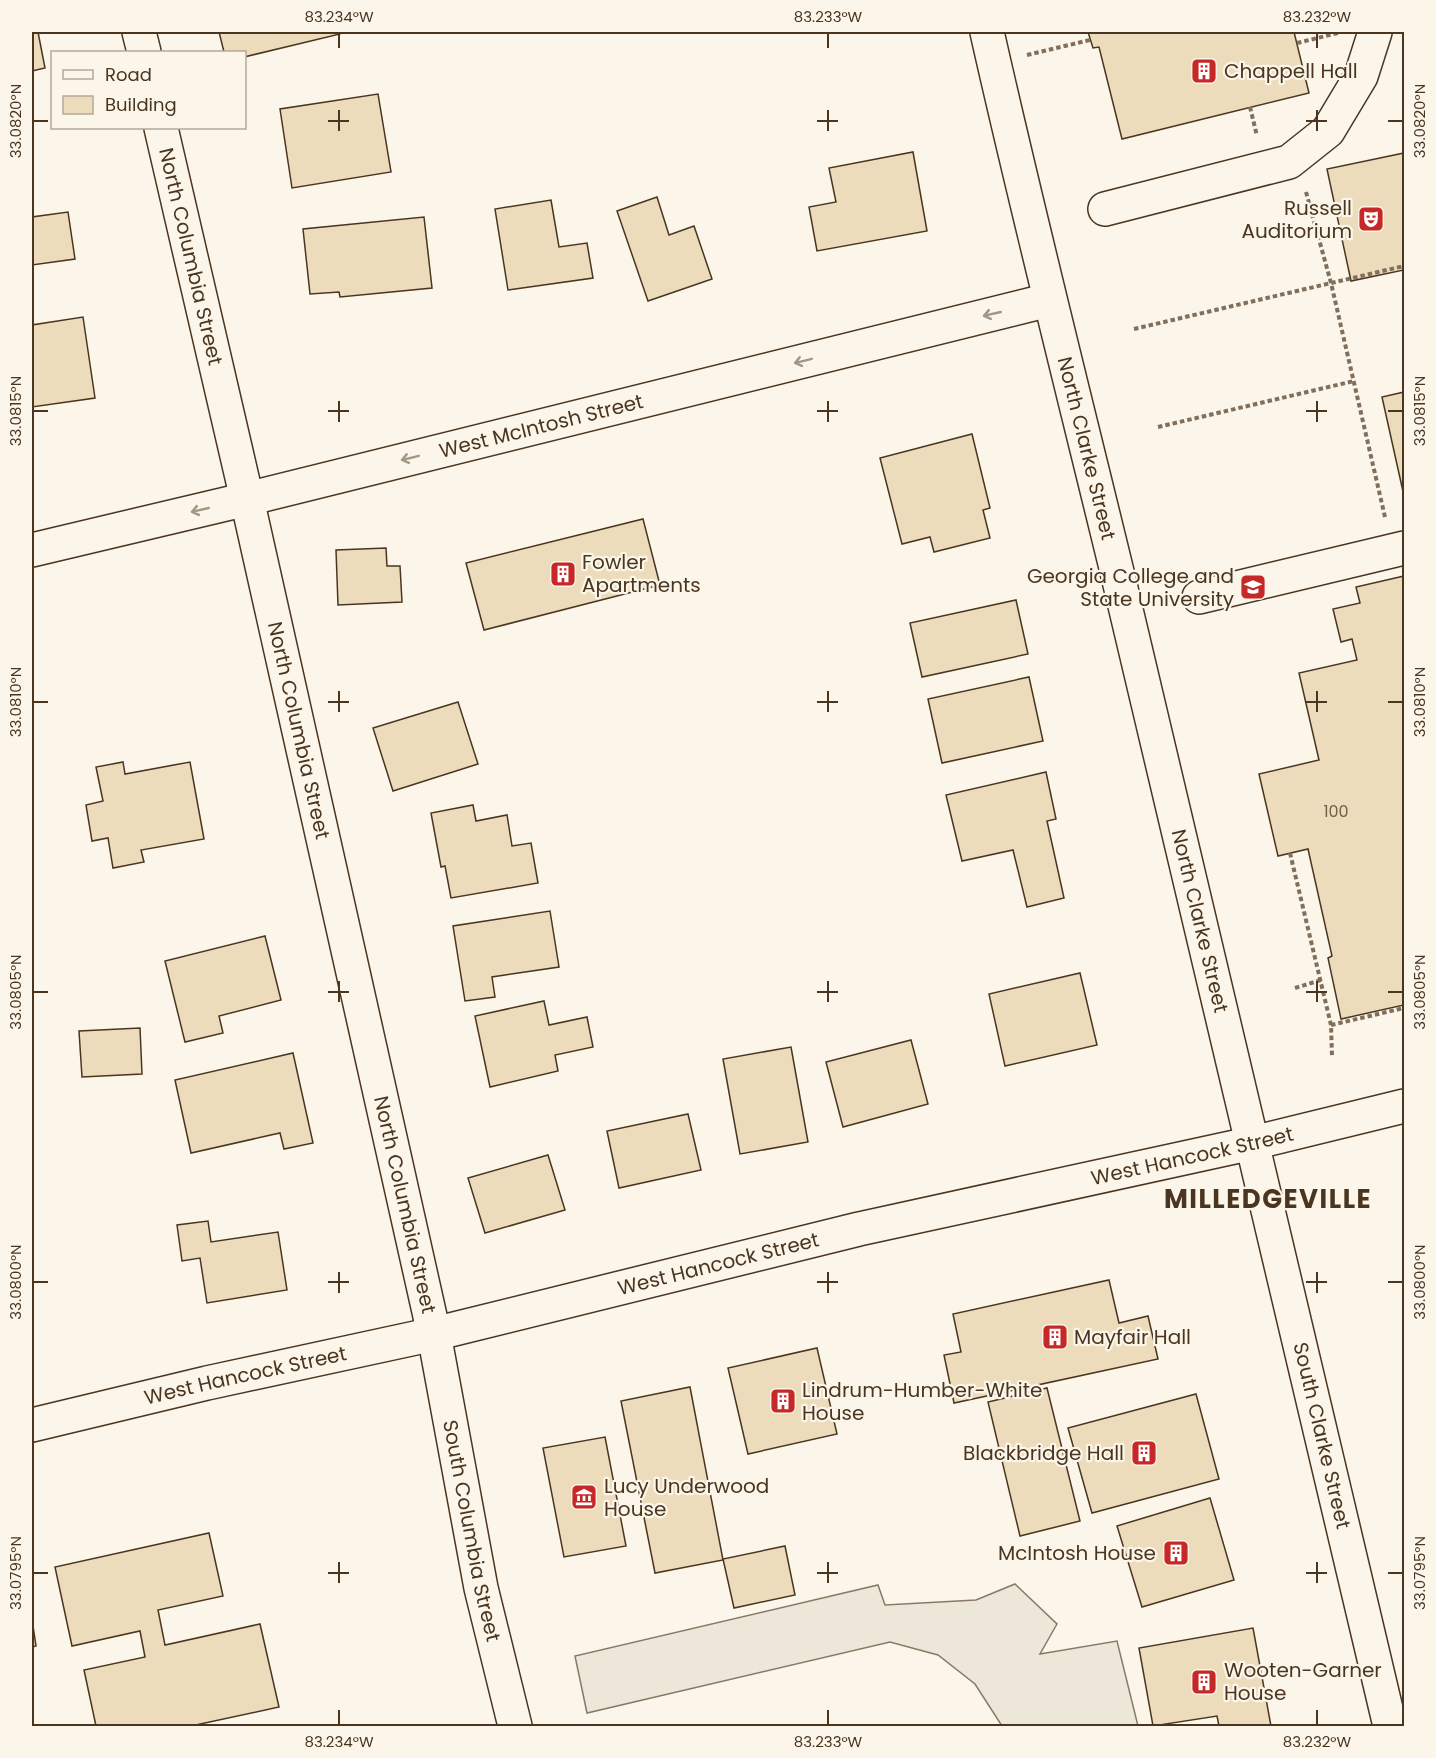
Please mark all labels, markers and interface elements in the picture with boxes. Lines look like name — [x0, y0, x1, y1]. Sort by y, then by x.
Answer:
text: 83.234°W — [304, 6, 374, 27]
text: 83.233°W — [794, 6, 863, 27]
text: 83.232°W — [1283, 6, 1352, 27]
legend — [51, 51, 246, 129]
building icon: Chappell Hall — [1189, 56, 1219, 86]
place label: Chappell Hall — [1224, 57, 1358, 85]
text: Road — [105, 62, 152, 87]
text: 33.0820°N — [5, 84, 26, 158]
text: 33.0820°N — [1409, 84, 1430, 158]
text: Building — [105, 92, 177, 117]
street label: North Columbia Street — [152, 145, 230, 368]
place label: Russell Auditorium — [1241, 194, 1352, 245]
theatre icon: Russell Auditorium — [1356, 204, 1386, 234]
one-way arrow — [983, 308, 1002, 320]
street label: North Clarke Street — [1051, 354, 1123, 543]
one-way arrow — [794, 355, 813, 367]
text: 33.0815°N — [5, 376, 26, 446]
text: 33.0815°N — [1409, 376, 1430, 446]
street label: West McIntosh Street — [436, 387, 646, 465]
one-way arrow — [401, 453, 420, 465]
one-way arrow — [191, 505, 210, 516]
place label: Fowler Apartments — [582, 548, 701, 599]
building icon: Fowler Apartments — [548, 559, 578, 589]
place label: Georgia College and State University — [1027, 562, 1234, 613]
school or university icon: Georgia College and State University — [1238, 572, 1268, 602]
street label: North Columbia Street — [261, 619, 337, 842]
text: 33.0810°N — [5, 667, 26, 737]
text: 33.0810°N — [1409, 667, 1430, 737]
house number: 100 — [1323, 800, 1349, 823]
street label: North Clarke Street — [1165, 826, 1235, 1016]
text: 33.0805°N — [5, 954, 26, 1030]
text: 33.0805°N — [1409, 954, 1430, 1030]
street label: North Columbia Street — [367, 1093, 443, 1316]
street label: West Hancock Street — [1088, 1120, 1296, 1192]
district label: MILLEDGEVILLE — [1164, 1181, 1372, 1217]
street label: West Hancock Street — [615, 1225, 822, 1302]
text: 33.0800°N — [5, 1244, 26, 1320]
text: 33.0800°N — [1409, 1244, 1430, 1320]
building icon: Mayfair Hall — [1040, 1322, 1070, 1352]
place label: Mayfair Hall — [1074, 1323, 1191, 1351]
street label: West Hancock Street — [141, 1339, 349, 1412]
street label: South Clarke Street — [1286, 1340, 1357, 1532]
place label: Lindrum-Humber-White House — [802, 1376, 1042, 1427]
building icon: Lindrum-Humber-White House — [768, 1386, 798, 1416]
street label: South Columbia Street — [436, 1418, 508, 1645]
building icon: Blackbridge Hall — [1129, 1438, 1159, 1468]
place label: Blackbridge Hall — [963, 1439, 1124, 1467]
place label: Lucy Underwood House — [604, 1472, 769, 1523]
museum icon: Lucy Underwood House — [569, 1482, 599, 1512]
text: 33.0795°N — [5, 1536, 26, 1610]
text: 33.0795°N — [1409, 1536, 1430, 1610]
building icon: McIntosh House — [1161, 1538, 1191, 1568]
place label: McIntosh House — [998, 1539, 1156, 1567]
place label: Wooten-Garner House — [1224, 1656, 1382, 1707]
building icon: Wooten-Garner House — [1189, 1667, 1219, 1697]
text: 83.234°W — [304, 1731, 374, 1752]
text: 83.233°W — [794, 1731, 863, 1752]
text: 83.232°W — [1283, 1731, 1352, 1752]

